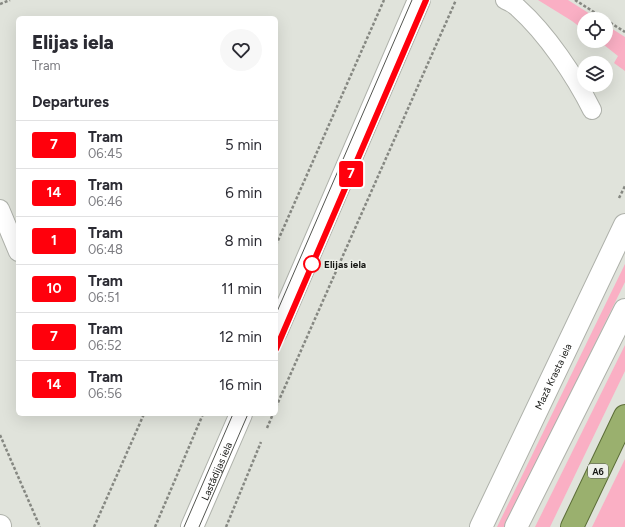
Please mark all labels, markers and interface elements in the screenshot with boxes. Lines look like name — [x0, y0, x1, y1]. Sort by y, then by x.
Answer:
map controls — [577, 12, 613, 92]
button: locate — [577, 12, 613, 48]
button: heart — [220, 29, 262, 71]
text: Elijas iela — [32, 31, 114, 54]
button: layers — [577, 56, 613, 92]
text: Tram — [32, 58, 61, 73]
text: Departures — [32, 93, 109, 111]
text: Tram — [88, 128, 123, 146]
text: 7 — [50, 136, 58, 153]
text: 5 min — [225, 136, 262, 154]
text: 06:45 — [88, 146, 123, 161]
line badge: 7 — [338, 161, 364, 187]
text: 7 — [347, 165, 355, 182]
text: Tram — [88, 176, 123, 194]
text: 14 — [47, 184, 61, 201]
text: 6 min — [225, 184, 262, 202]
text: 06:46 — [88, 194, 122, 209]
text: Tram — [88, 224, 123, 242]
text: 1 — [51, 232, 57, 249]
text: 8 min — [224, 232, 262, 250]
text: 06:48 — [88, 242, 123, 257]
marker: Elijas iela — [303, 255, 321, 273]
place label: Elijas iela — [324, 258, 366, 271]
text: Tram — [88, 272, 123, 290]
text: 10 — [47, 280, 61, 297]
text: 11 min — [221, 280, 262, 298]
text: 06:51 — [88, 290, 120, 305]
text: Tram — [88, 320, 123, 338]
text: 7 — [50, 328, 58, 345]
text: 12 min — [219, 328, 262, 346]
text: 06:52 — [88, 338, 122, 353]
street label: Mazā Krasta iela — [532, 341, 574, 411]
text: Tram — [88, 368, 123, 386]
text: 14 — [47, 376, 61, 393]
text: 16 min — [219, 376, 262, 394]
text: 06:56 — [88, 386, 122, 401]
street label: Lastādijas iela — [198, 440, 235, 502]
road number: A6 — [588, 464, 608, 478]

